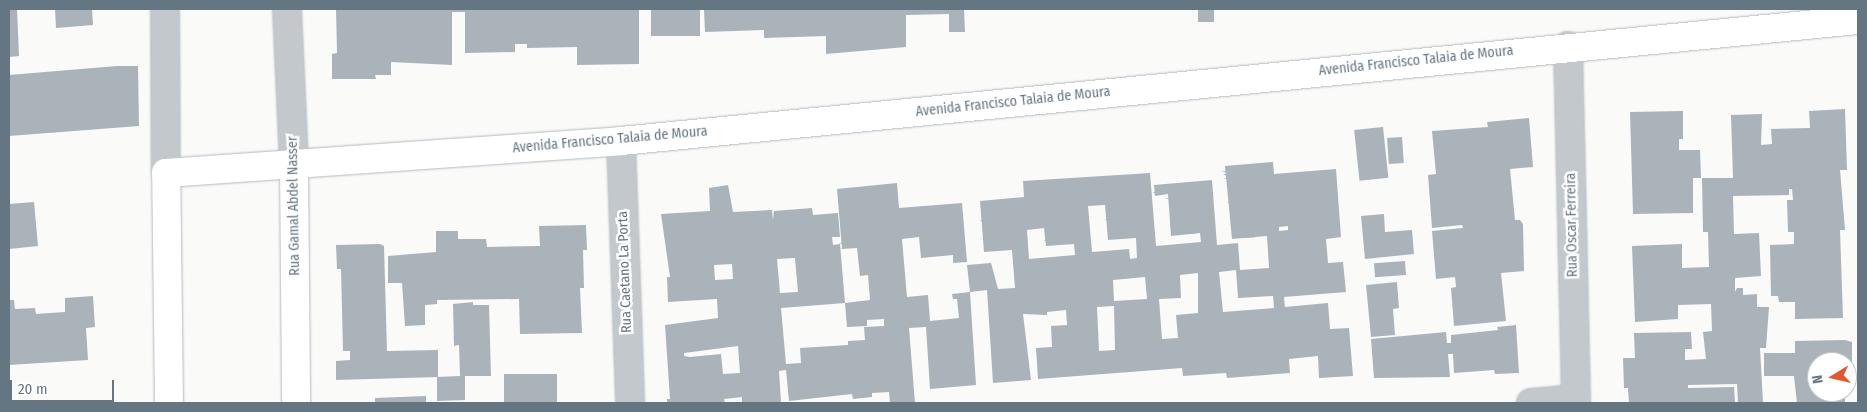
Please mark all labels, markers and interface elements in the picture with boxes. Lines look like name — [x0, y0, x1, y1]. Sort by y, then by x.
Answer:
street label: Avenida Francisco Talaia de Moura — [1318, 42, 1514, 80]
street label: Avenida Francisco Talaia de Moura — [915, 83, 1111, 121]
street label: Avenida Francisco Talaia de Moura — [512, 123, 708, 157]
street label: Rua Gamal Abdel Nasser — [284, 136, 304, 276]
street label: Rua Oscar Ferreira — [1563, 173, 1581, 277]
street label: Rua Caetano La Porta — [614, 211, 636, 333]
north arrow — [1807, 352, 1857, 402]
scale bar — [12, 370, 116, 402]
text: N — [1809, 374, 1827, 385]
text: 20 m — [18, 380, 48, 398]

